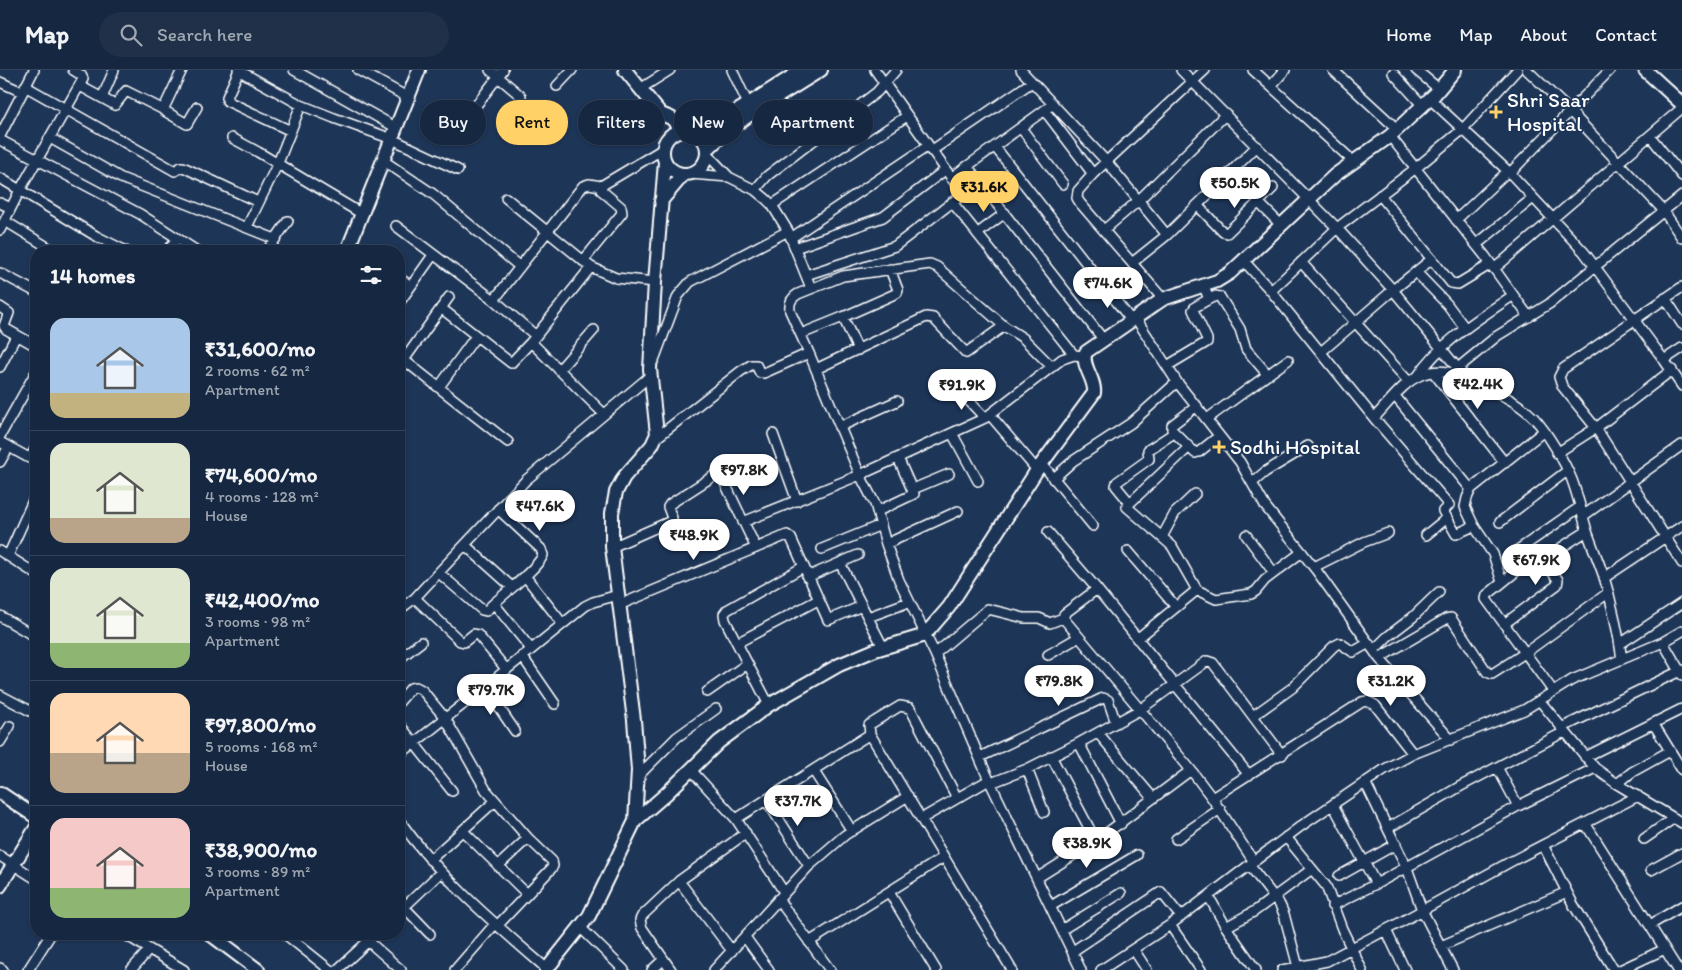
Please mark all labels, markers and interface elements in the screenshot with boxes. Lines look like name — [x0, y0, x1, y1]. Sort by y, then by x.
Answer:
search box — [99, 12, 449, 57]
text: Map — [25, 20, 69, 49]
icon: search — [117, 21, 145, 49]
text: Search here — [157, 23, 252, 46]
text: Home — [1386, 24, 1432, 46]
text: Map — [1460, 24, 1493, 46]
text: About — [1521, 24, 1567, 46]
text: Contact — [1595, 24, 1657, 46]
place label: Shri Saar Hospital — [1507, 87, 1590, 136]
chip: Buy — [420, 100, 486, 145]
chip: Rent — [496, 100, 568, 145]
chip: Filters — [578, 100, 664, 145]
chip: New — [674, 100, 743, 145]
chip: Apartment — [753, 100, 873, 145]
marker: Shri Saar Hospital — [1489, 105, 1503, 119]
pin: ₹50.5K — [1194, 166, 1276, 209]
pin: ₹31.6K — [943, 170, 1025, 213]
text: ₹50.5K — [1211, 173, 1259, 192]
text: ₹31.6K — [961, 177, 1007, 196]
icon: filters — [357, 261, 385, 289]
text: 14 homes — [50, 263, 135, 288]
pin: ₹74.6K — [1067, 266, 1149, 309]
text: ₹74.6K — [1084, 273, 1132, 292]
text: ₹31,600/mo — [205, 336, 316, 361]
icon: home — [90, 338, 150, 398]
text: 2 rooms · 62 m² — [205, 361, 310, 380]
pin: ₹91.9K — [921, 368, 1003, 411]
pin: ₹42.4K — [1437, 368, 1519, 410]
text: ₹42.4K — [1453, 374, 1503, 393]
text: ₹91.9K — [939, 375, 985, 394]
text: Apartment — [205, 380, 280, 399]
place label: Sodhi Hospital — [1230, 434, 1360, 459]
marker: Sodhi Hospital — [1212, 440, 1226, 454]
pin: ₹97.8K — [703, 454, 785, 496]
text: ₹97.8K — [720, 460, 768, 479]
text: ₹74,600/mo — [205, 462, 317, 487]
icon: home — [90, 463, 150, 523]
text: 4 rooms · 128 m² — [205, 487, 319, 506]
pin: ₹47.6K — [499, 490, 581, 532]
text: ₹47.6K — [516, 496, 564, 515]
text: House — [205, 506, 248, 525]
pin: ₹48.9K — [653, 518, 735, 561]
text: ₹48.9K — [670, 525, 718, 544]
pin: ₹67.9K — [1495, 544, 1577, 586]
text: ₹67.9K — [1513, 550, 1559, 569]
text: ₹42,400/mo — [205, 587, 320, 612]
icon: home — [90, 588, 150, 648]
text: 3 rooms · 98 m² — [205, 612, 310, 631]
text: Apartment — [205, 631, 280, 650]
pin: ₹79.8K — [1018, 664, 1100, 707]
pin: ₹31.2K — [1350, 664, 1432, 707]
text: ₹79.8K — [1035, 671, 1083, 690]
text: ₹31.2K — [1368, 671, 1414, 690]
pin: ₹79.7K — [450, 674, 532, 716]
text: ₹79.7K — [468, 680, 514, 699]
text: ₹97,800/mo — [205, 712, 316, 737]
icon: home — [90, 713, 150, 773]
text: 5 rooms · 168 m² — [205, 737, 318, 756]
text: House — [205, 756, 248, 775]
pin: ₹37.7K — [757, 784, 839, 827]
text: ₹37.7K — [775, 791, 821, 810]
pin: ₹38.9K — [1046, 826, 1128, 869]
text: ₹38.9K — [1063, 833, 1111, 852]
text: ₹38,900/mo — [205, 837, 317, 862]
icon: home — [90, 838, 150, 898]
text: 3 rooms · 89 m² — [205, 862, 310, 881]
text: Apartment — [205, 881, 280, 900]

